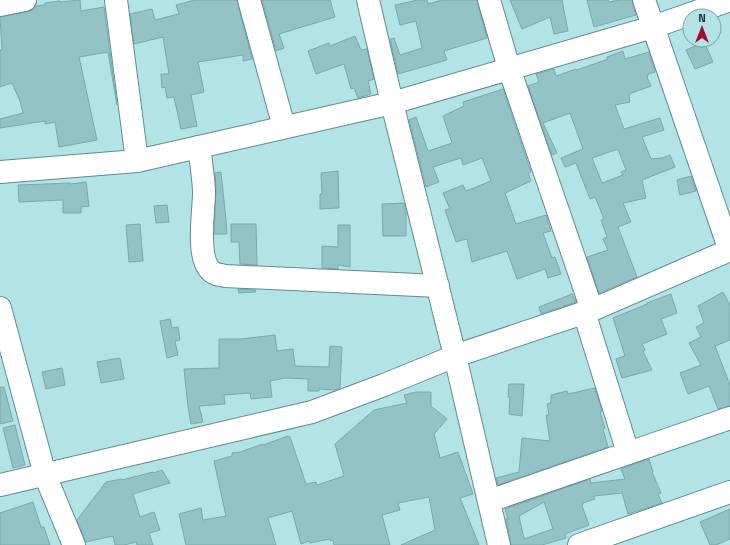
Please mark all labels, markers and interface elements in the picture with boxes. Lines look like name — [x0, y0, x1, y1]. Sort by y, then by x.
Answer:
north arrow — [682, 8, 722, 48]
text: N — [698, 10, 706, 26]

